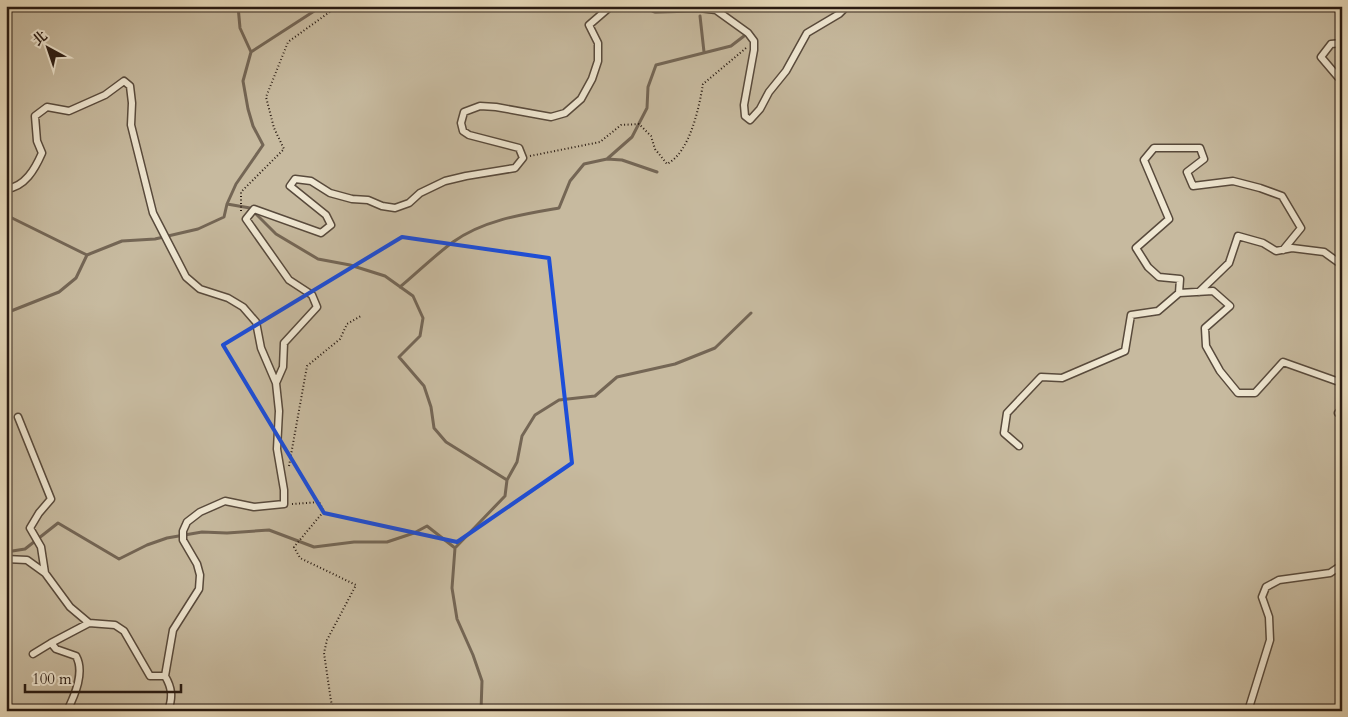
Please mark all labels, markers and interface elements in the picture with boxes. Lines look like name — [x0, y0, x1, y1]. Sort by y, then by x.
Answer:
north arrow — [22, 22, 72, 72]
text: 北 — [28, 27, 51, 50]
scale bar — [25, 662, 181, 694]
text: 100 m — [32, 669, 72, 689]

